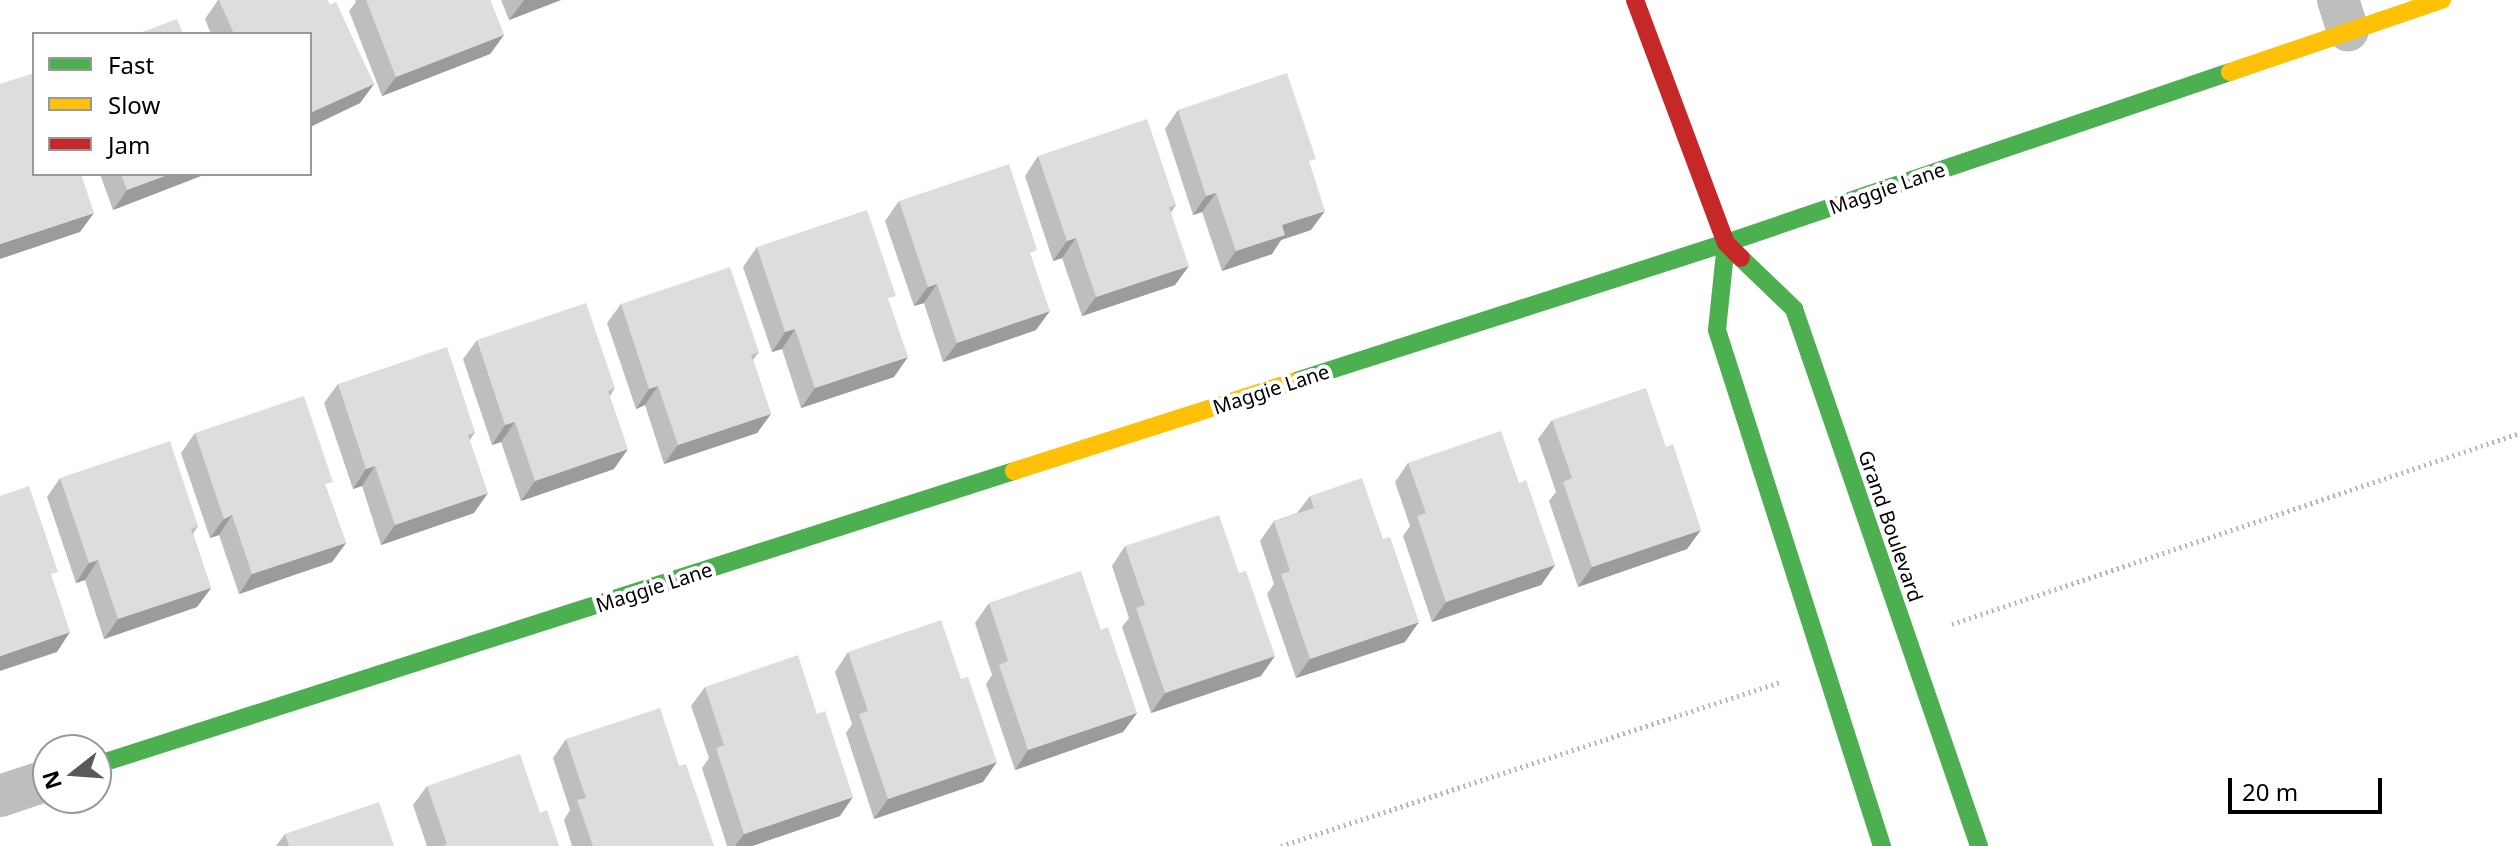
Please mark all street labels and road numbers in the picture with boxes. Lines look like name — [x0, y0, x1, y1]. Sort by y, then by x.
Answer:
street label: Maggie Lane — [1826, 157, 1948, 219]
street label: Maggie Lane — [1210, 359, 1332, 419]
street label: Grand Boulevard — [1854, 447, 1928, 605]
street label: Maggie Lane — [593, 557, 715, 617]

